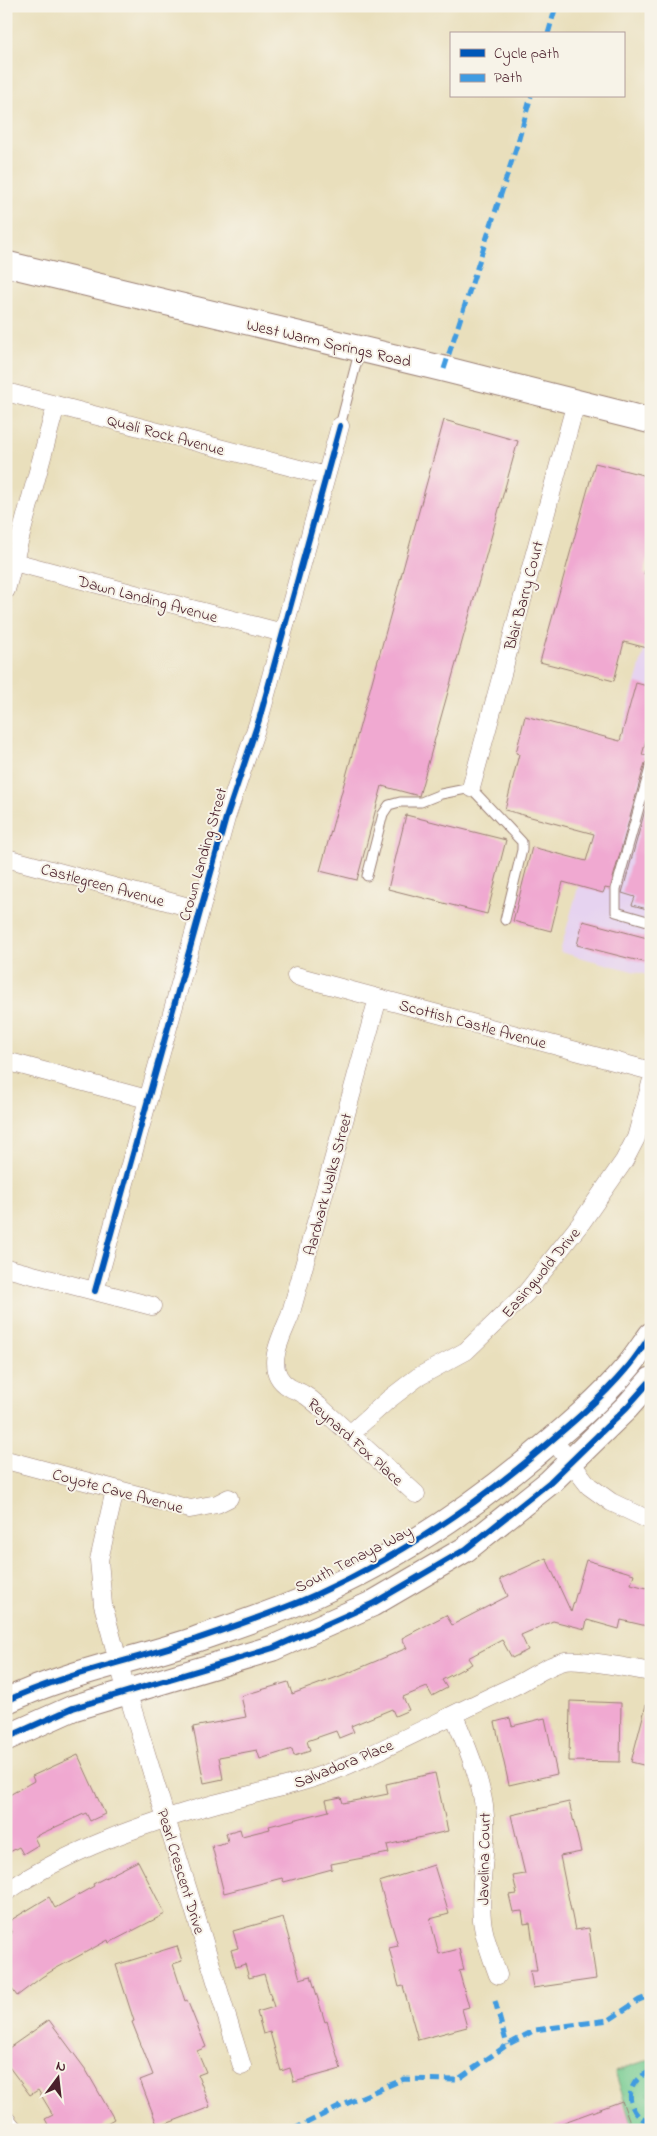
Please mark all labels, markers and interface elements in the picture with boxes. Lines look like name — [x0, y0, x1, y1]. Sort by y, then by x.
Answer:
legend — [450, 32, 624, 98]
text: Cycle path — [494, 43, 559, 66]
text: Path — [494, 67, 522, 89]
street label: West Warm Springs Road — [244, 313, 413, 375]
street label: Quali Rock Avenue — [104, 409, 228, 463]
street label: Blair Barry Court — [499, 538, 551, 654]
street label: Dawn Landing Avenue — [74, 569, 221, 630]
street label: Crown Landing Street — [173, 784, 235, 924]
street label: Castlegreen Avenue — [38, 858, 168, 914]
street label: Scottish Castle Avenue — [396, 994, 550, 1056]
street label: Aardvark Walks Street — [298, 1110, 360, 1258]
street label: Easingwold Drive — [496, 1222, 587, 1324]
street label: Reynard Fox Place — [301, 1393, 409, 1493]
street label: Coyote Cave Avenue — [49, 1463, 186, 1521]
street label: South Tenaya Way — [291, 1520, 417, 1600]
street label: Salvadora Place — [290, 1734, 398, 1796]
street label: Pearl Crescent Drive — [150, 1806, 211, 1938]
street label: Javelina Court — [472, 1812, 498, 1906]
north arrow — [32, 2054, 82, 2104]
text: N — [54, 2056, 68, 2078]

